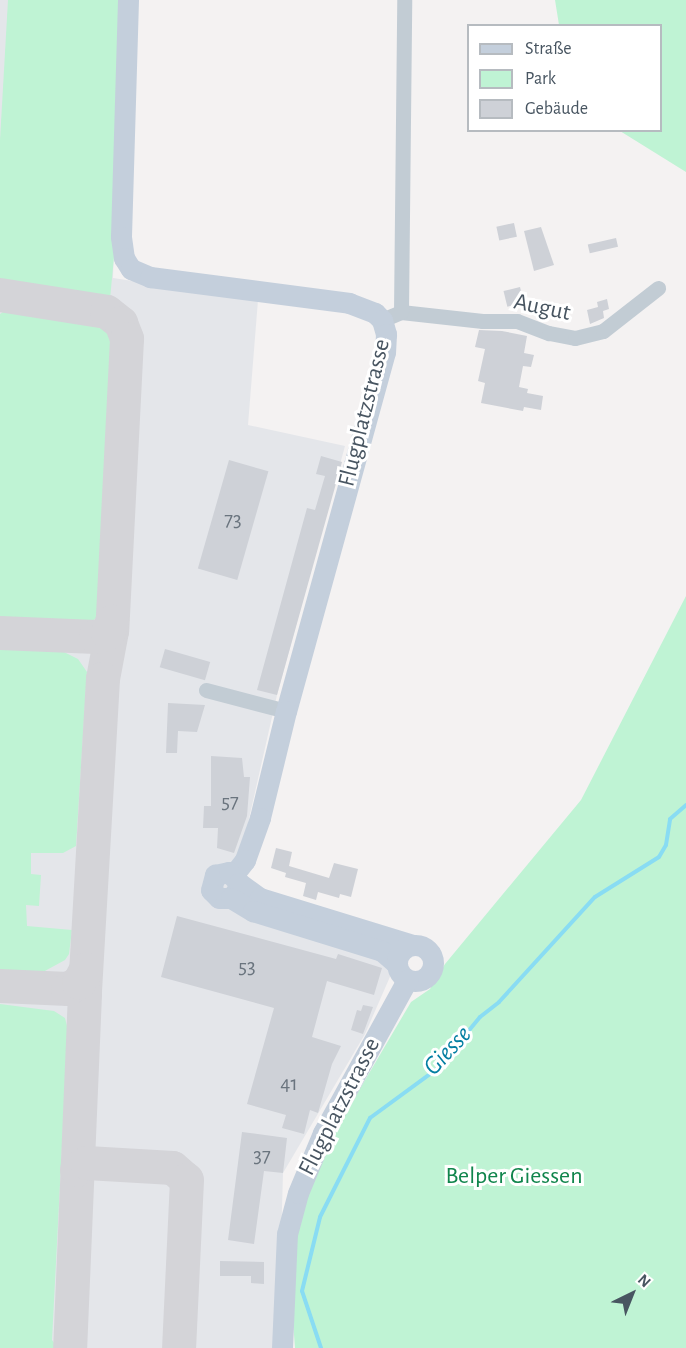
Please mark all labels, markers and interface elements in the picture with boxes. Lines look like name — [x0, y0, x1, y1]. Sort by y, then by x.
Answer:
legend — [467, 24, 662, 132]
text: Straße — [525, 40, 571, 58]
text: Park — [525, 70, 556, 88]
text: Gebäude — [525, 100, 588, 118]
street label: Augut — [511, 288, 573, 328]
street label: Flugplatzstrasse — [333, 336, 397, 490]
house number: 73 — [224, 507, 242, 533]
house number: 57 — [221, 789, 239, 815]
house number: 53 — [238, 954, 256, 980]
water label: Giesse — [417, 1020, 479, 1082]
street label: Flugplatzstrasse — [293, 1033, 387, 1181]
house number: 41 — [280, 1071, 298, 1097]
house number: 37 — [253, 1143, 271, 1169]
park label: Belper Giessen — [445, 1163, 583, 1191]
north arrow — [602, 1264, 662, 1324]
text: N — [635, 1271, 654, 1290]

